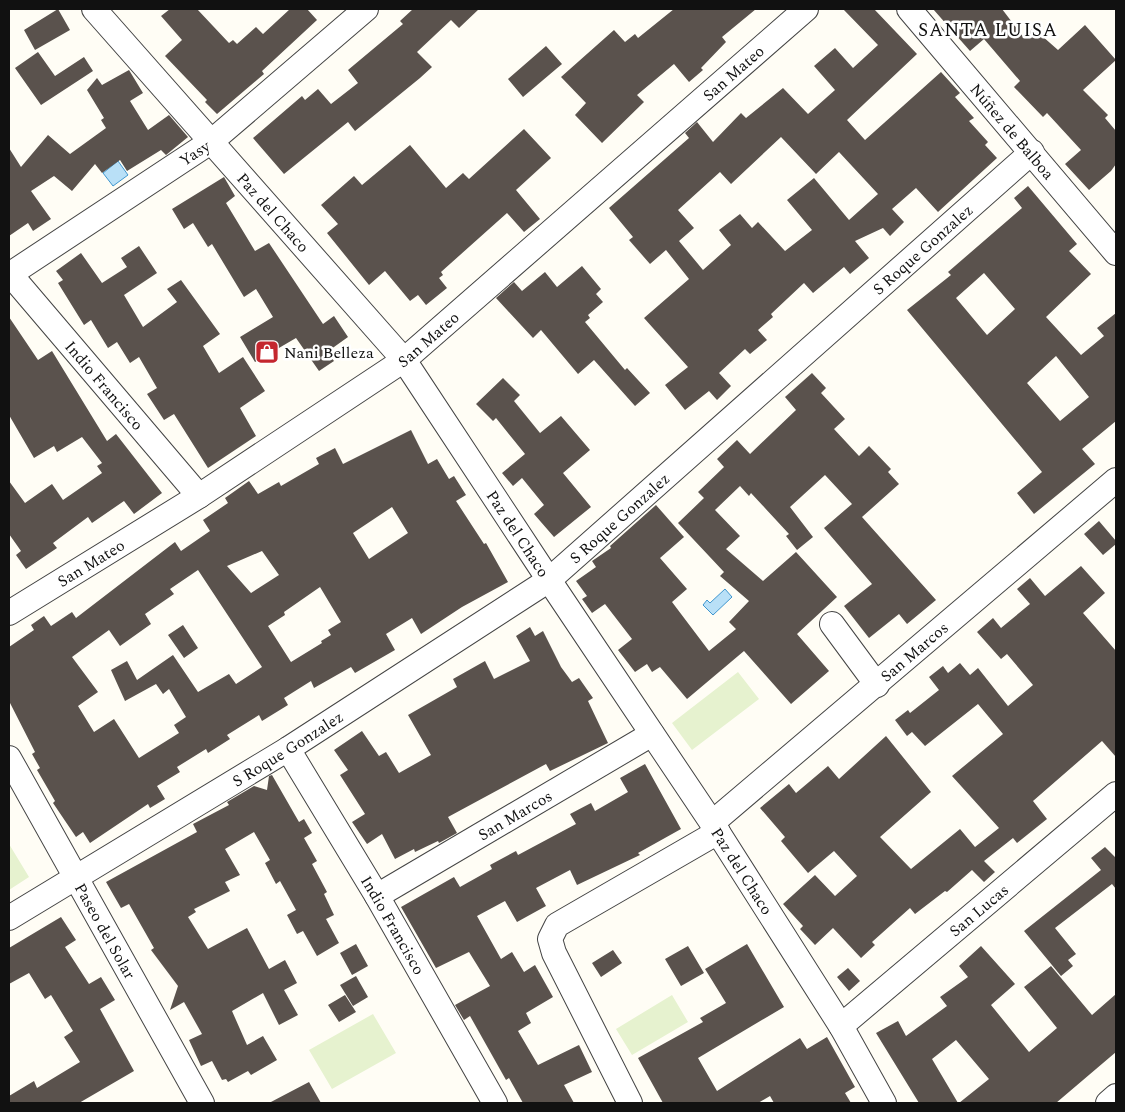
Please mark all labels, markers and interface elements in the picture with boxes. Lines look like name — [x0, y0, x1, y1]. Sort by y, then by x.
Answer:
district label: SANTA LUISA — [918, 16, 1058, 45]
street label: San Mateo — [698, 40, 770, 107]
street label: Núñez de Balboa — [964, 78, 1060, 185]
street label: Yasy — [175, 134, 216, 173]
street label: Paz del Chaco — [231, 167, 315, 258]
street label: S Roque Gonzalez — [867, 199, 979, 301]
street label: San Mateo — [393, 306, 465, 374]
street label: Indio Francisco — [59, 336, 149, 436]
shop icon: Nani Belleza — [254, 339, 280, 365]
place label: Nani Belleza — [284, 341, 374, 365]
street label: S Roque Gonzalez — [564, 467, 676, 570]
street label: Paz del Chaco — [480, 486, 555, 582]
street label: San Mateo — [53, 534, 130, 593]
street label: San Marcos — [875, 616, 954, 688]
street label: S Roque Gonzalez — [228, 705, 348, 793]
street label: San Marcos — [474, 784, 557, 847]
street label: Paz del Chaco — [705, 823, 778, 920]
street label: Indio Francisco — [354, 871, 430, 980]
street label: San Lucas — [944, 878, 1014, 943]
street label: Paseo del Solar — [68, 879, 141, 984]

